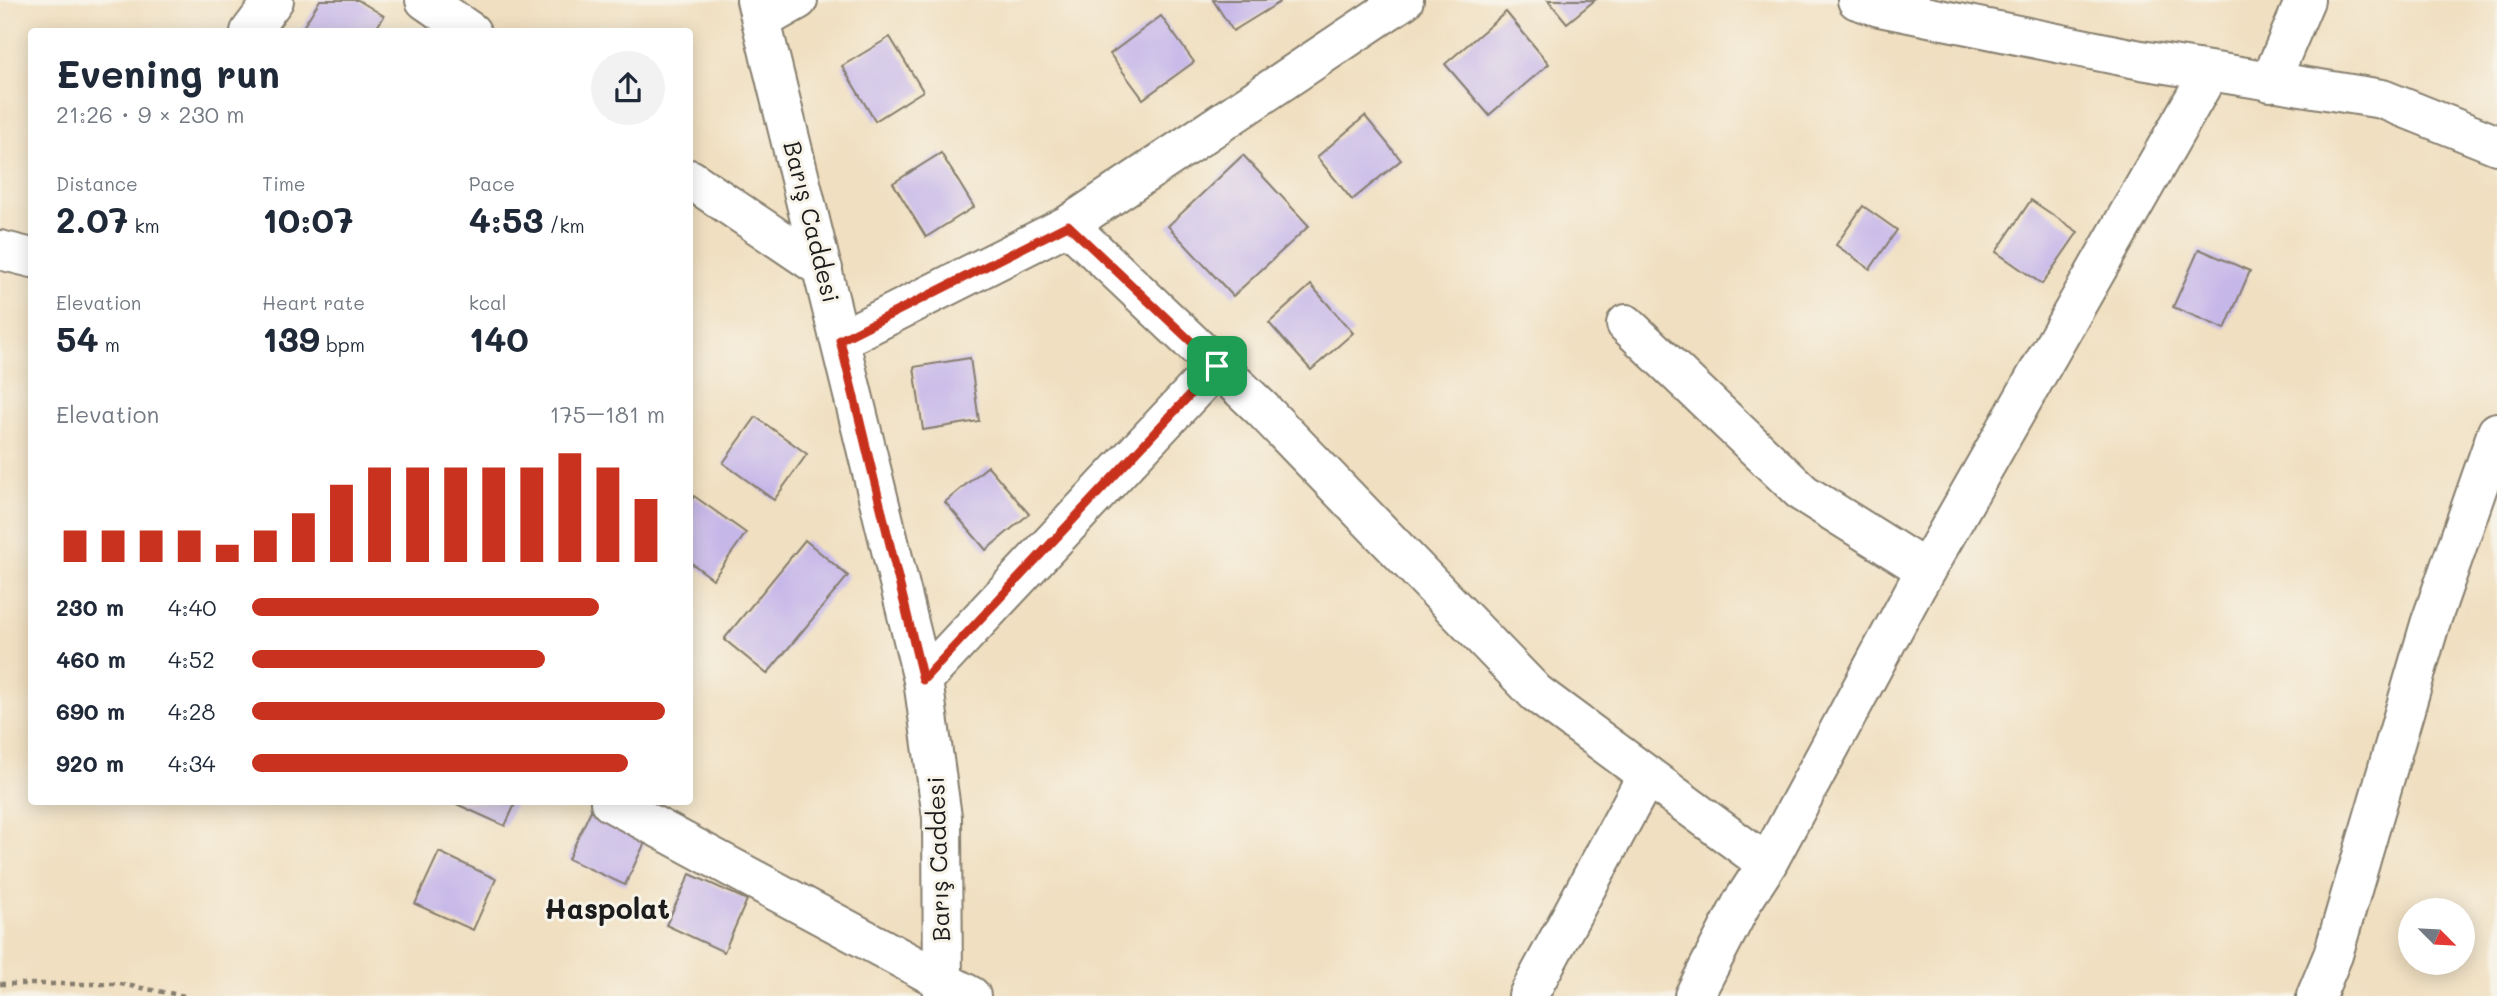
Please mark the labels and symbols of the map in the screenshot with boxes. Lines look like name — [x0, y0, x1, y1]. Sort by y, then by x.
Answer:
street label: Barış Caddesi — [777, 138, 847, 306]
pin — [1187, 336, 1247, 396]
street label: Barış Caddesi — [919, 776, 956, 942]
district label: Haspolat — [544, 890, 670, 926]
north arrow — [2398, 898, 2474, 975]

